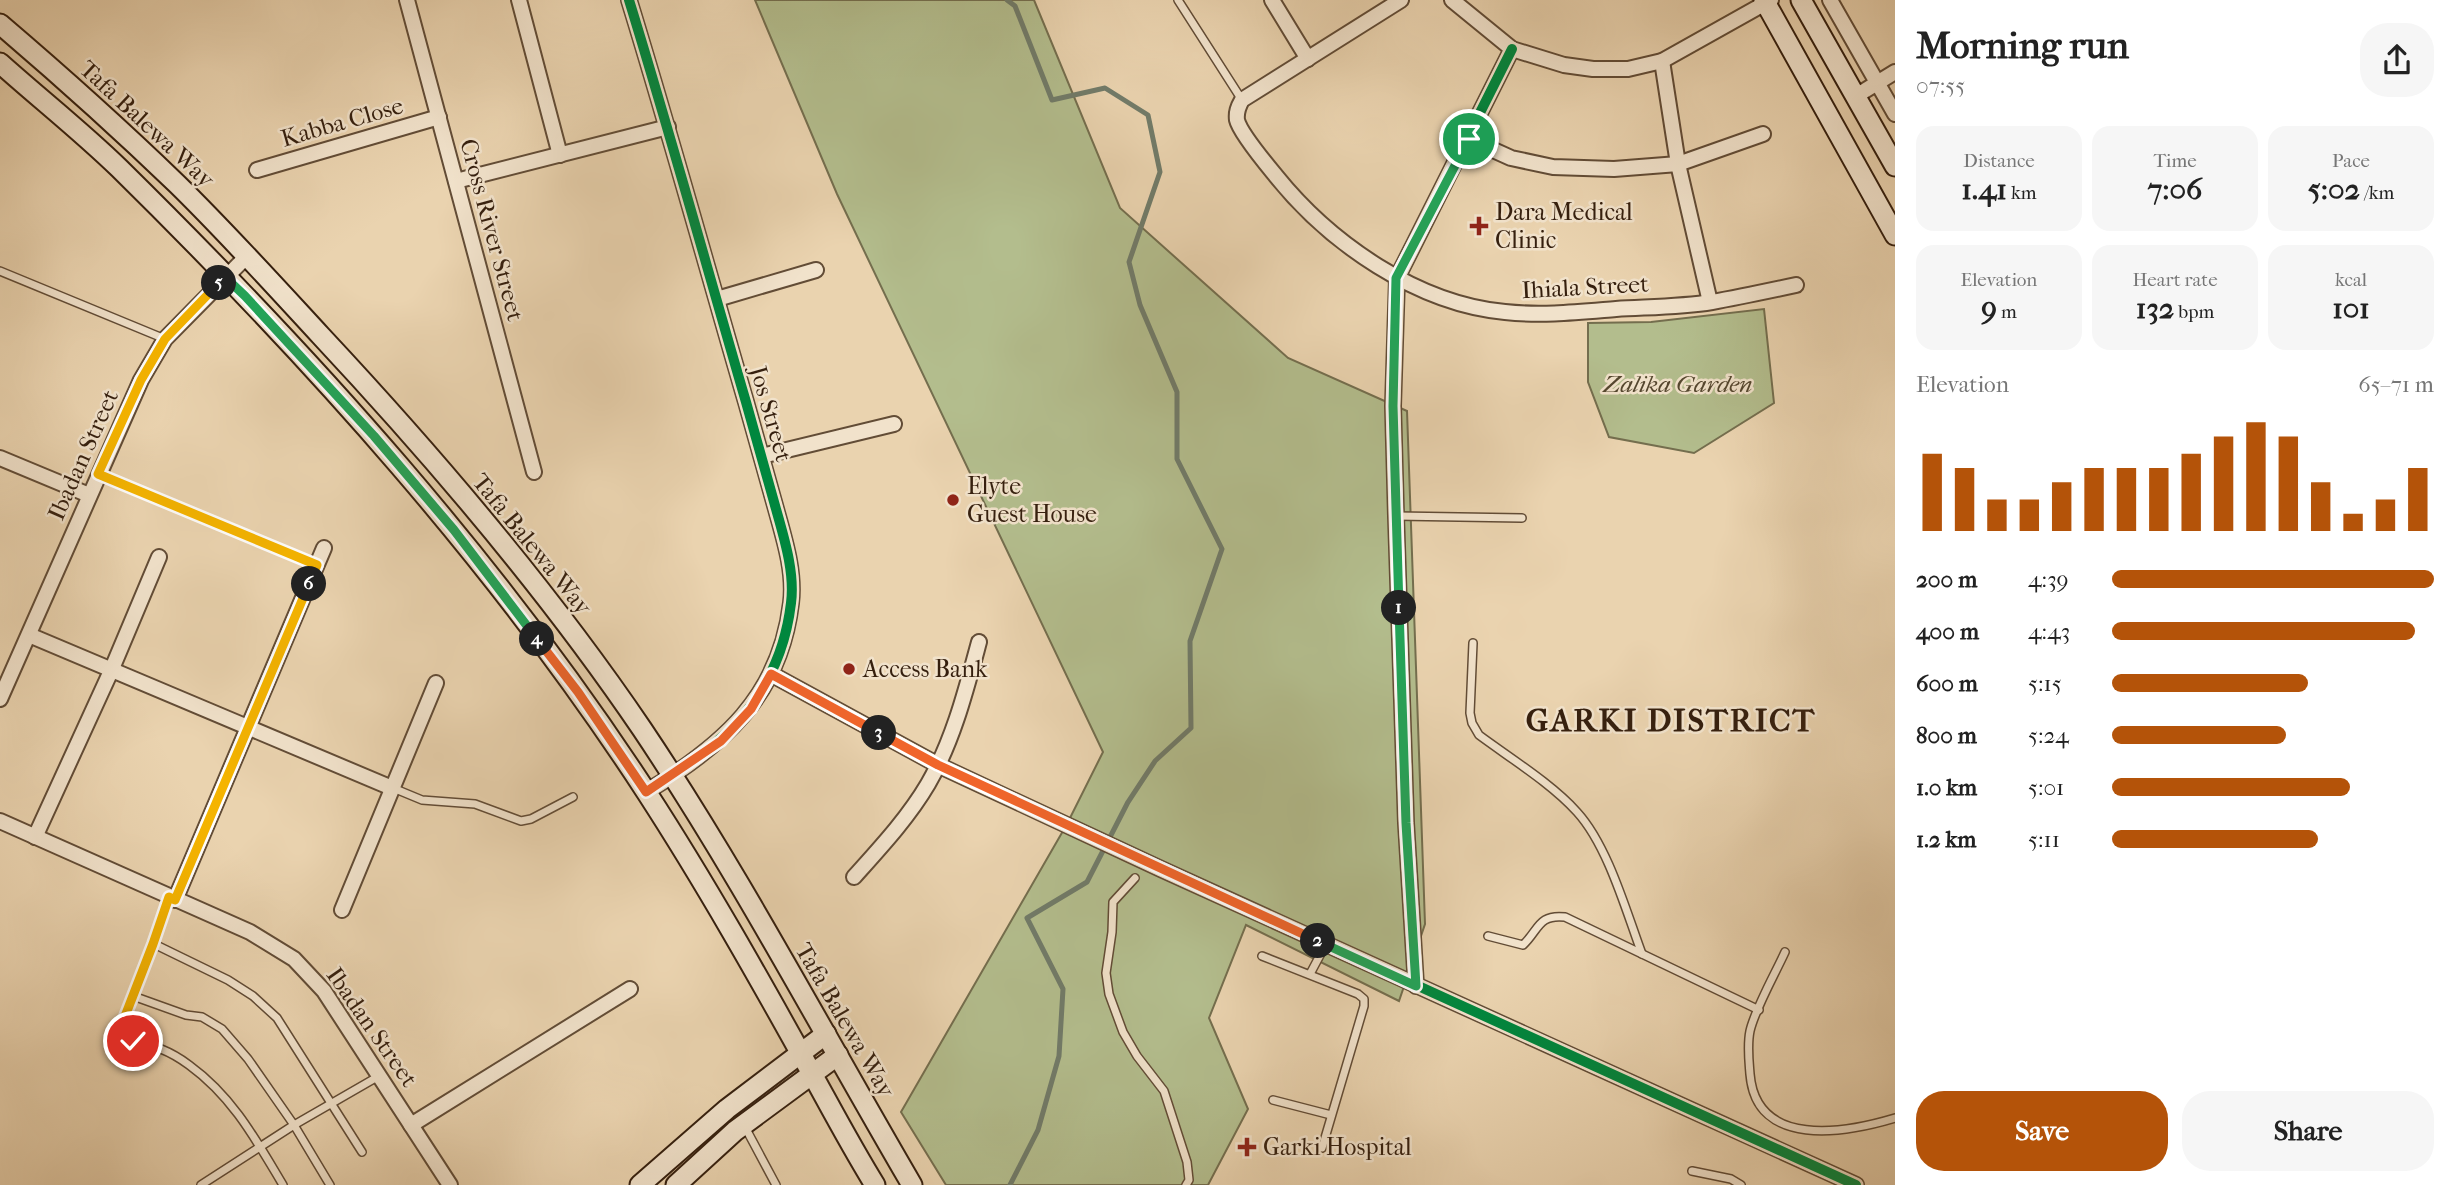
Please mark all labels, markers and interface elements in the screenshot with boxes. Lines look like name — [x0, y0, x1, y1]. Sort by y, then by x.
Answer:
text: Morning run — [1916, 23, 2129, 68]
button: share — [2360, 23, 2434, 97]
street label: Tafa Balewa Way — [74, 55, 221, 194]
text: 07:55 — [1916, 72, 1965, 99]
street label: Kabba Close — [278, 91, 406, 153]
pin — [1439, 109, 1499, 169]
icon: arrive — [1450, 120, 1488, 158]
street label: Cross River Street — [454, 136, 530, 325]
text: Distance — [1963, 150, 2035, 172]
text: Time — [2153, 150, 2197, 172]
text: Pace — [2332, 150, 2370, 172]
text: 1.41 — [1961, 172, 2007, 207]
text: 7:06 — [2148, 172, 2202, 207]
text: 5:02 — [2308, 172, 2360, 207]
text: km — [2007, 182, 2037, 204]
text: /km — [2360, 182, 2394, 204]
place label: Dara Medical Clinic — [1495, 198, 1633, 254]
marker: Dara Medical Clinic — [1469, 216, 1489, 236]
pin: 5 — [202, 266, 236, 300]
text: Elevation — [1961, 269, 2037, 291]
text: Heart rate — [2132, 269, 2218, 291]
text: kcal — [2335, 269, 2367, 291]
street label: Ihiala Street — [1521, 270, 1650, 304]
text: 5 — [214, 271, 223, 293]
text: 9 — [1981, 291, 1997, 326]
text: 132 — [2136, 291, 2174, 326]
text: 101 — [2332, 291, 2370, 326]
text: m — [1997, 301, 2017, 323]
text: bpm — [2174, 301, 2214, 323]
street label: Jos Street — [743, 361, 798, 465]
park label: Zalika Garden — [1602, 370, 1752, 398]
text: Elevation — [1916, 371, 2009, 398]
text: 65–71 m — [2358, 371, 2434, 398]
street label: Ibadan Street — [42, 385, 124, 524]
street label: Tafa Balewa Way — [467, 468, 598, 621]
place label: Elyte Guest House — [967, 472, 1097, 528]
marker: Elyte Guest House — [945, 492, 961, 508]
pin: 6 — [292, 566, 326, 602]
text: 200 m — [1916, 566, 1977, 593]
text: 4:39 — [2028, 566, 2069, 593]
text: 6 — [303, 572, 314, 594]
pin: 1 — [1382, 590, 1416, 626]
text: 1 — [1395, 596, 1402, 618]
text: 400 m — [1916, 618, 1979, 645]
text: 4:43 — [2028, 618, 2070, 645]
pin: 4 — [520, 622, 554, 656]
text: 4 — [531, 627, 542, 649]
place label: Access Bank — [862, 655, 988, 683]
marker: Access Bank — [841, 661, 857, 677]
text: 600 m — [1916, 670, 1978, 697]
text: 5:15 — [2028, 670, 2062, 697]
district label: GARKI DISTRICT — [1526, 702, 1816, 739]
pin: 3 — [862, 716, 896, 750]
text: 3 — [875, 721, 882, 743]
text: 800 m — [1916, 722, 1977, 749]
text: 5:24 — [2028, 722, 2069, 749]
text: 1.0 km — [1916, 774, 1977, 801]
text: 5:01 — [2028, 774, 2064, 801]
text: 1.2 km — [1916, 826, 1976, 853]
text: 5:11 — [2028, 826, 2060, 853]
pin: 2 — [1300, 923, 1336, 958]
text: 2 — [1313, 929, 1322, 951]
street label: Tafa Balewa Way — [790, 938, 901, 1103]
street label: Ibadan Street — [320, 962, 424, 1093]
pin — [103, 1011, 163, 1071]
icon: check — [114, 1022, 152, 1060]
button: Save — [1916, 1091, 2168, 1171]
button: Share — [2182, 1091, 2434, 1171]
place label: Garki Hospital — [1263, 1133, 1412, 1161]
marker: Garki Hospital — [1237, 1137, 1257, 1157]

